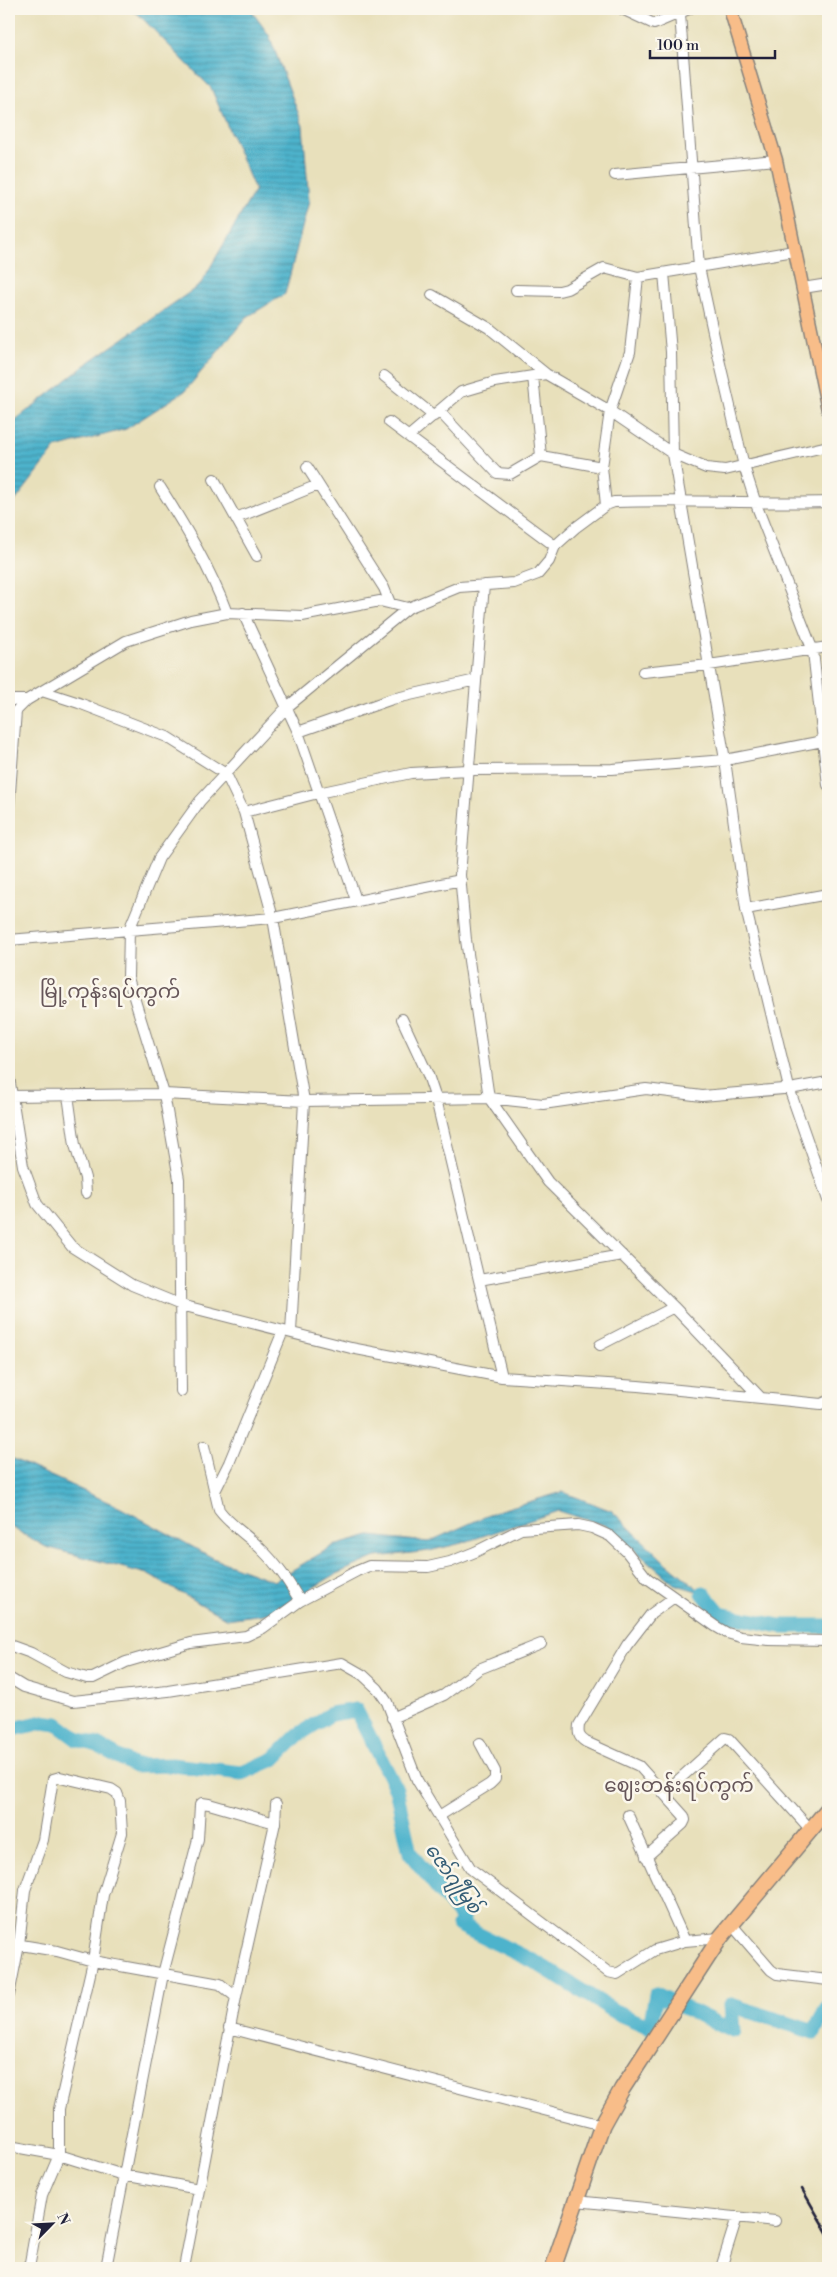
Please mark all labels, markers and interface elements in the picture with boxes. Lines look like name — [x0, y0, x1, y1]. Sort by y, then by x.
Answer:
scale bar — [650, 28, 774, 60]
text: 100 m — [657, 36, 699, 55]
district label: မြို့ကုန်းရပ်ကွက် — [40, 977, 180, 1008]
district label: ဈေးတန်းရပ်ကွက် — [604, 1771, 754, 1801]
water label: ဇော်ဂျီမြစ် — [417, 1838, 489, 1921]
north arrow — [28, 2200, 78, 2250]
text: N — [52, 2210, 73, 2228]

